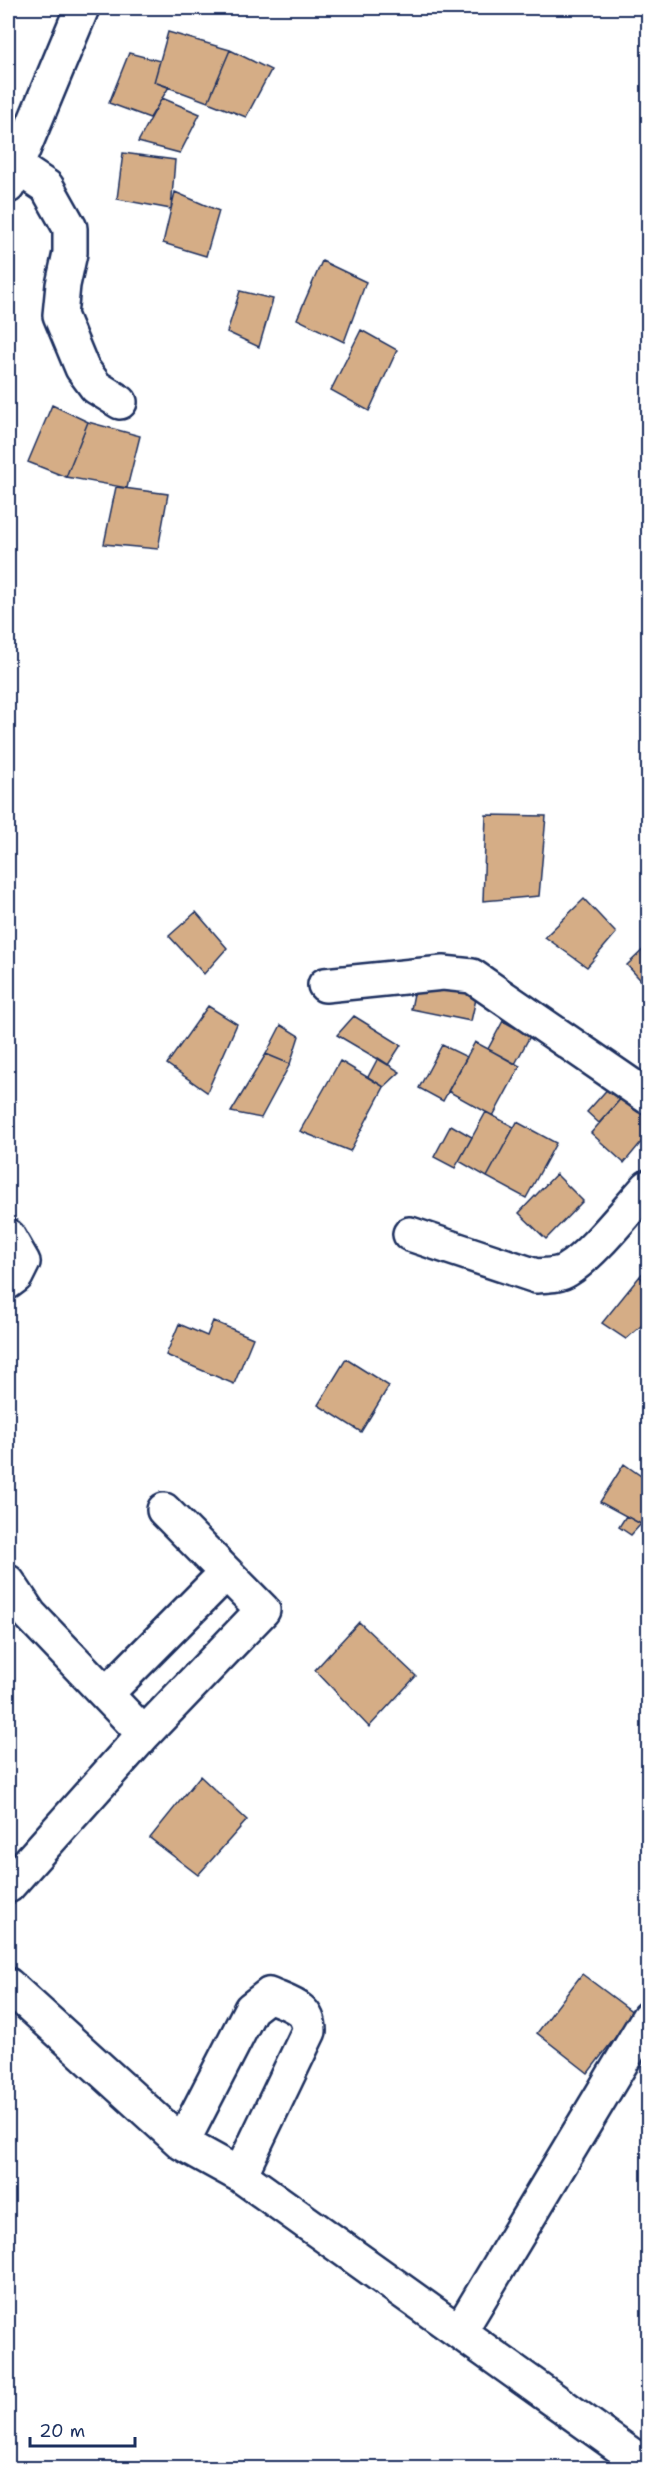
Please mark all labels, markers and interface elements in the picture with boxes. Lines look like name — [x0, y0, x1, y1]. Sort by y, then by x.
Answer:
scale bar — [30, 2410, 135, 2448]
text: 20 m — [39, 2419, 85, 2443]

